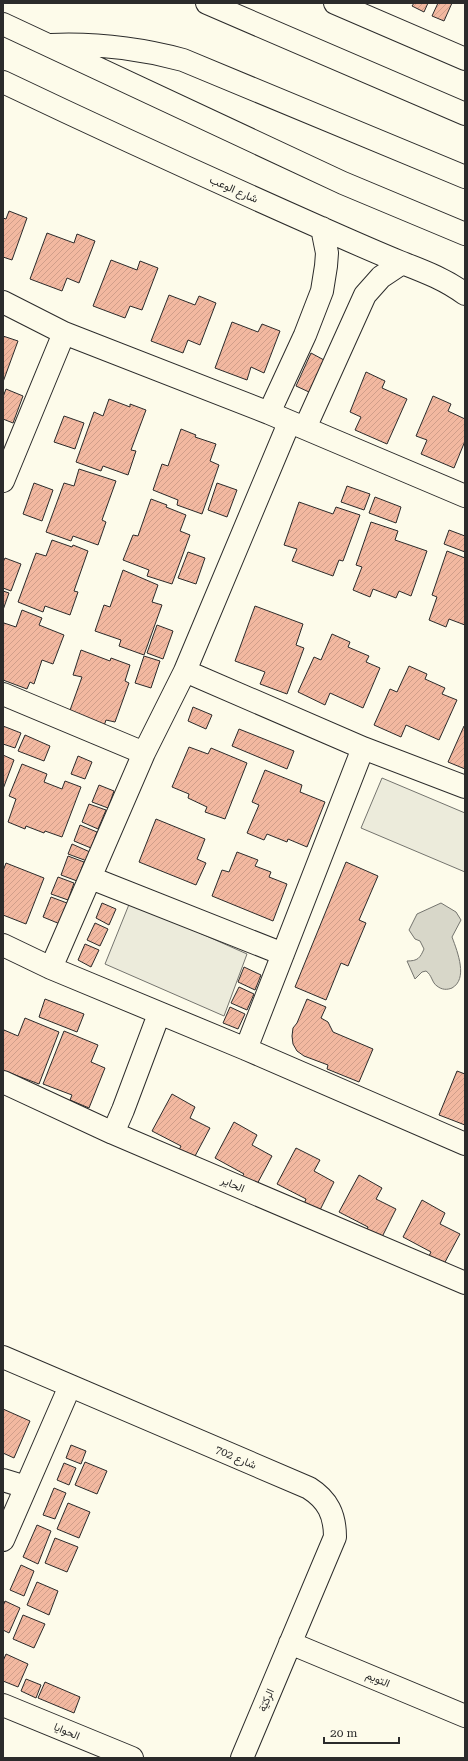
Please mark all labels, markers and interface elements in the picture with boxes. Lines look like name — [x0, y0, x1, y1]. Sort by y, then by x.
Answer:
street label: شارع الوعب — [207, 173, 260, 207]
street label: الحاير — [218, 1173, 246, 1195]
street label: شارع 702 — [213, 1443, 259, 1473]
street label: التويم — [363, 1669, 392, 1691]
street label: الركيّة — [256, 1687, 277, 1714]
scale bar — [324, 1719, 399, 1745]
street label: الحوايا — [52, 1720, 82, 1743]
text: 20 m — [330, 1726, 357, 1740]

